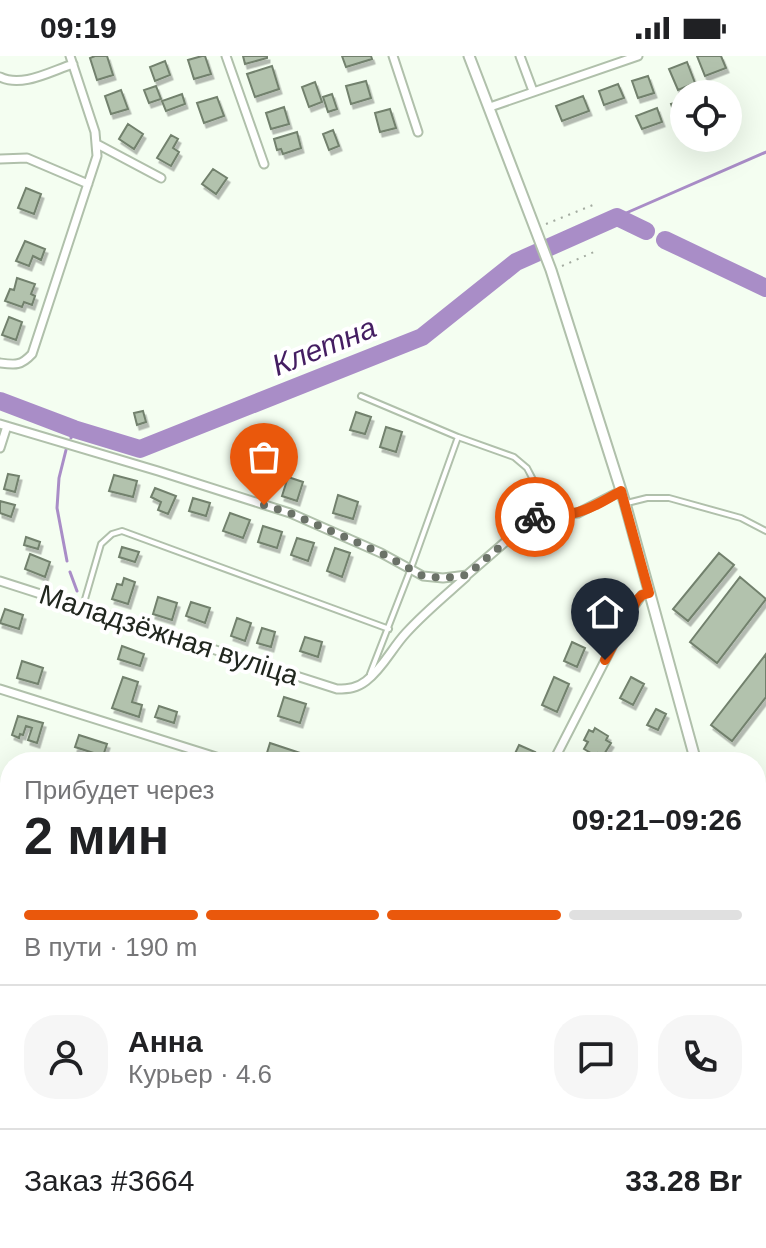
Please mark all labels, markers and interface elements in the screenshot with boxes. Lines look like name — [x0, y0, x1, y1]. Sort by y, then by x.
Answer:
text: 09:19 — [40, 11, 117, 44]
map controls — [670, 80, 742, 152]
button: locate — [670, 80, 742, 152]
water label: Клетна — [267, 310, 381, 382]
pin — [230, 423, 298, 505]
icon: bag — [242, 435, 286, 479]
courier — [495, 477, 575, 557]
icon: bike — [513, 495, 557, 539]
street label: Маладзёжная вуліца — [36, 578, 303, 692]
pin — [571, 578, 639, 660]
icon: home — [583, 590, 627, 634]
text: Прибудет через — [24, 775, 214, 805]
text: 09:21–09:26 — [572, 803, 742, 836]
text: 2 мин — [24, 807, 169, 865]
text: В пути · 190 m — [24, 932, 197, 962]
button: person — [24, 1015, 108, 1099]
button: chat — [554, 1015, 638, 1099]
button: phone — [658, 1015, 742, 1099]
text: Анна — [128, 1025, 203, 1058]
text: Курьер · 4.6 — [128, 1059, 272, 1089]
text: Заказ #3664 — [24, 1164, 194, 1197]
text: 33.28 Br — [625, 1164, 742, 1197]

